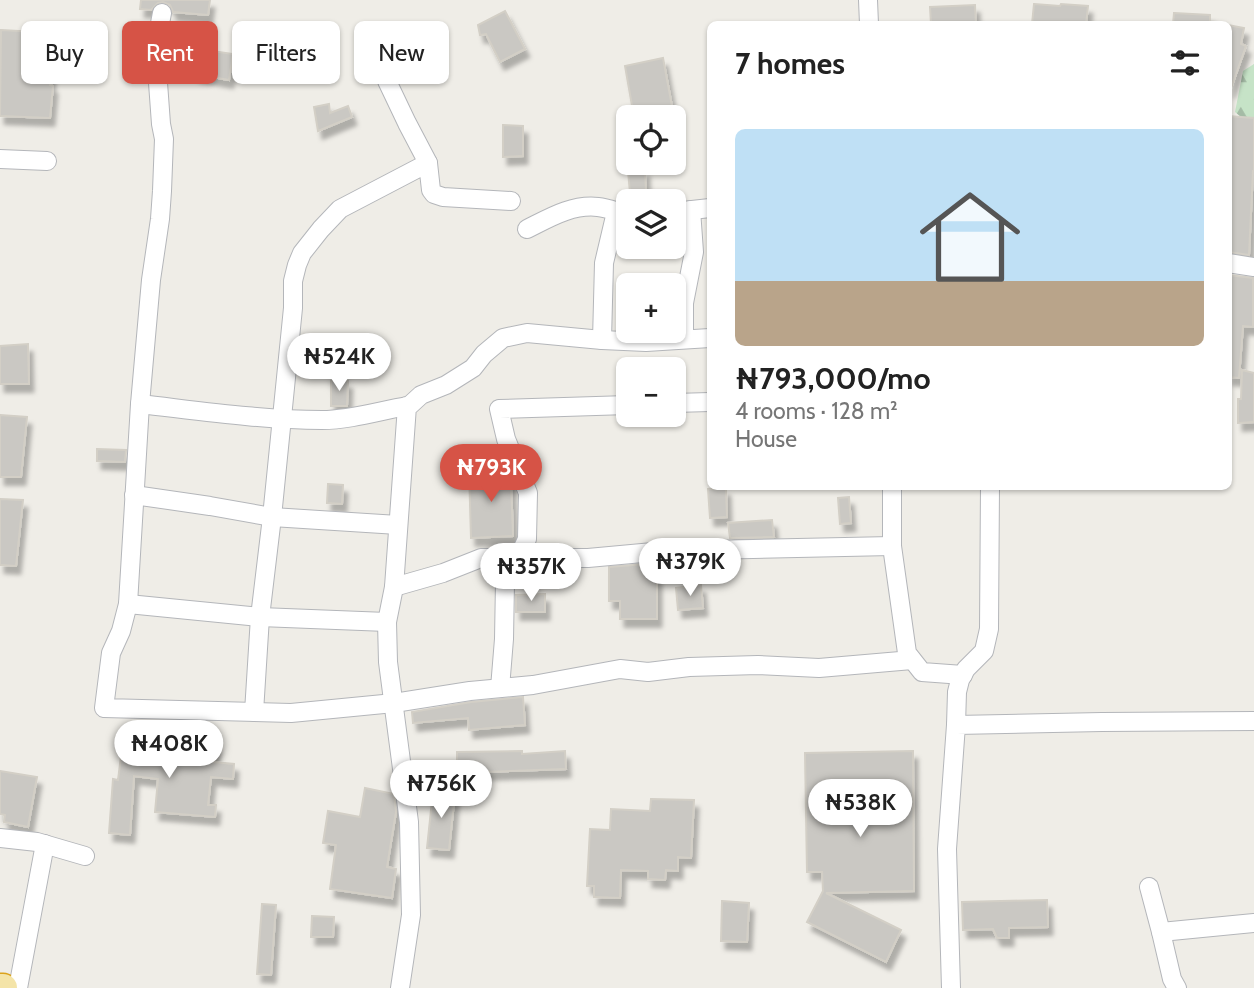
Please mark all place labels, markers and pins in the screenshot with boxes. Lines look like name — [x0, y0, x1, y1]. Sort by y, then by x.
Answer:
pin: ₦524K — [290, 334, 388, 393]
pin: ₦793K — [442, 444, 540, 504]
pin: ₦379K — [641, 538, 739, 598]
pin: ₦357K — [482, 544, 580, 603]
pin: ₦408K — [120, 720, 218, 780]
pin: ₦756K — [392, 760, 490, 820]
pin: ₦538K — [811, 780, 909, 839]

